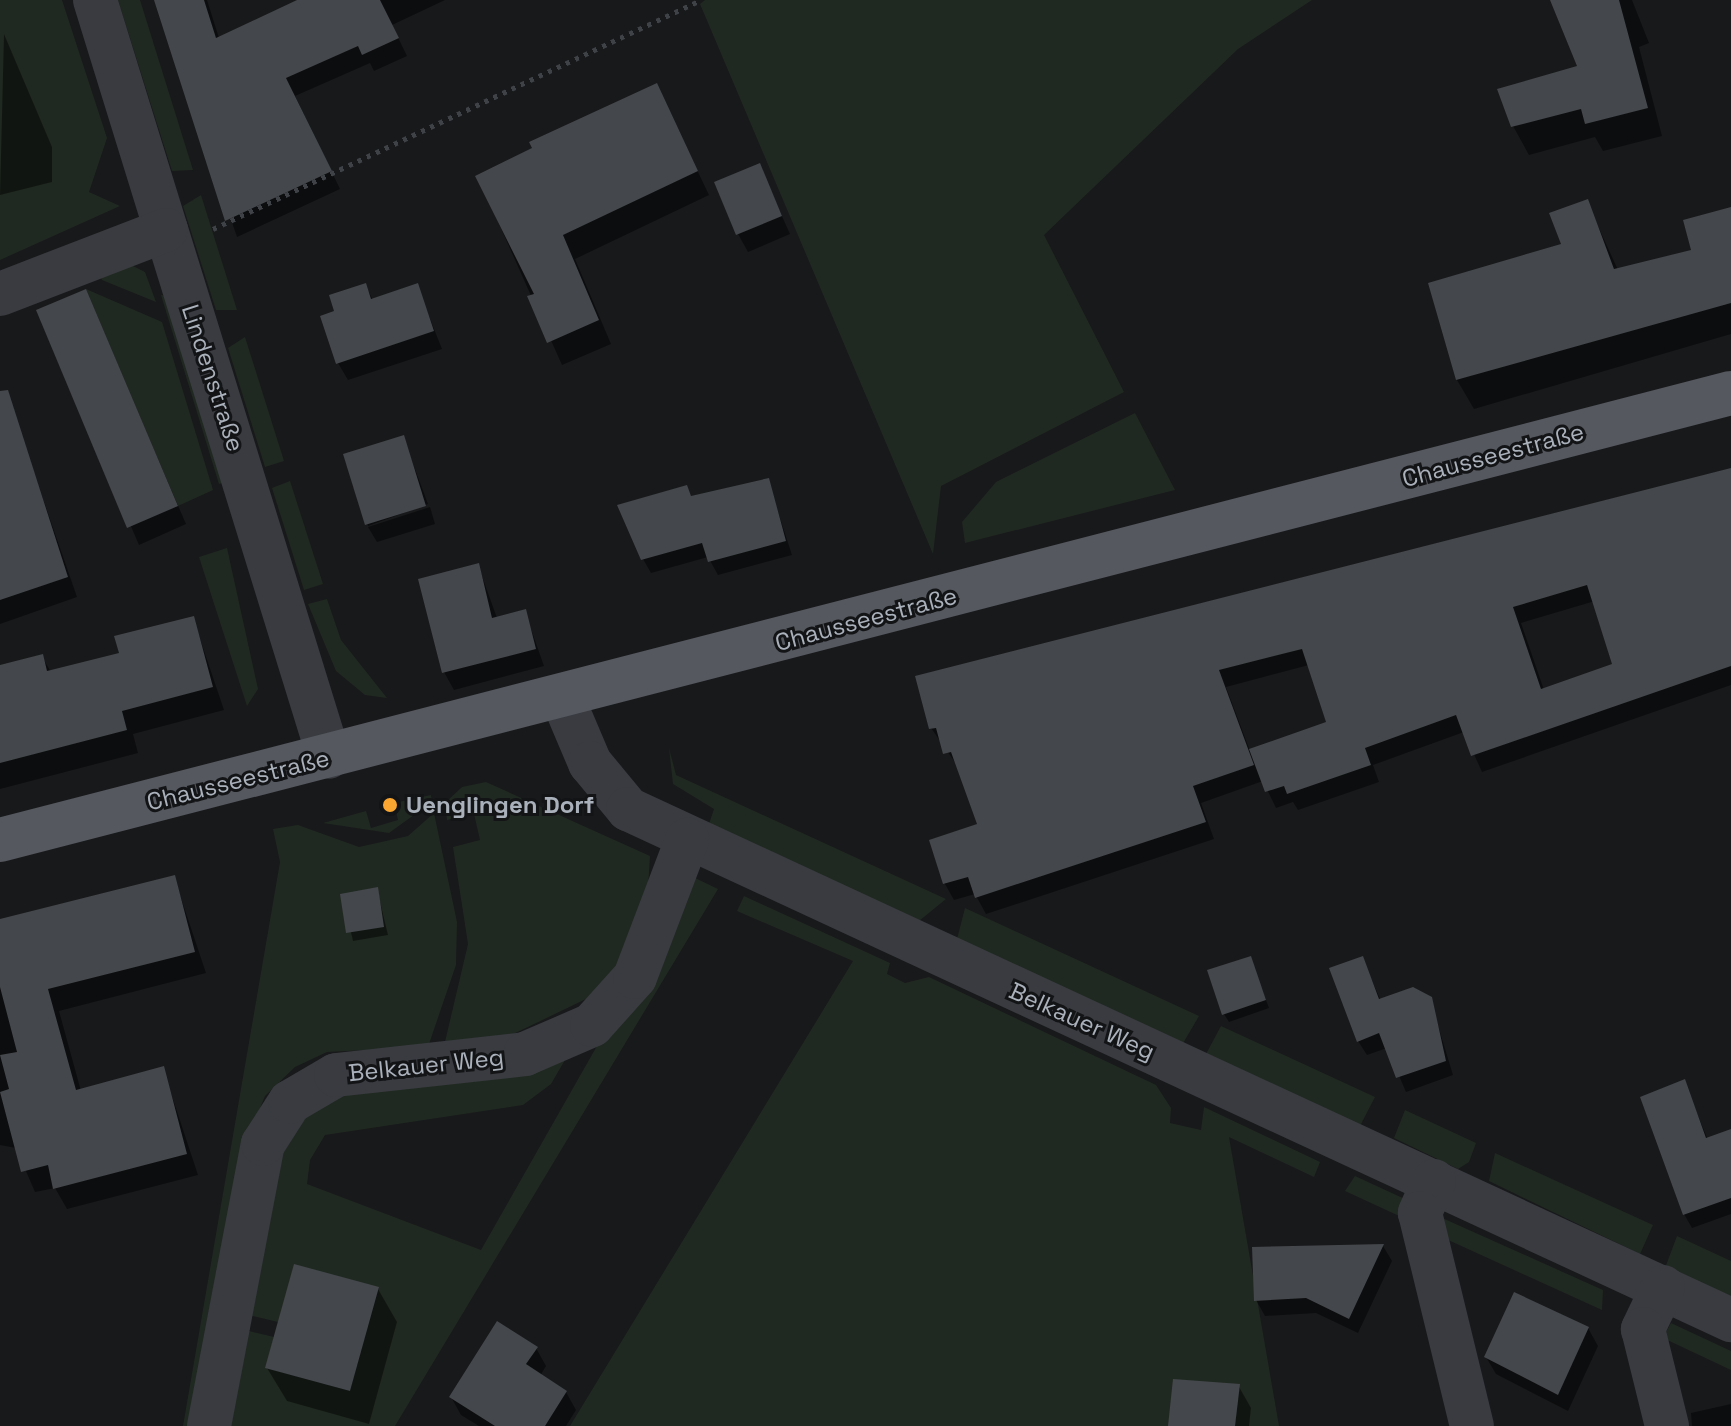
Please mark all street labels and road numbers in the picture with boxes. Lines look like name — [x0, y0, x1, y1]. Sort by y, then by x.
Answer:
street label: Lindenstraße — [176, 301, 250, 455]
street label: Chausseestraße — [1399, 417, 1587, 493]
street label: Chausseestraße — [772, 581, 960, 657]
street label: Chausseestraße — [144, 743, 332, 817]
street label: Belkauer Weg — [1005, 976, 1159, 1066]
street label: Belkauer Weg — [347, 1043, 505, 1087]

